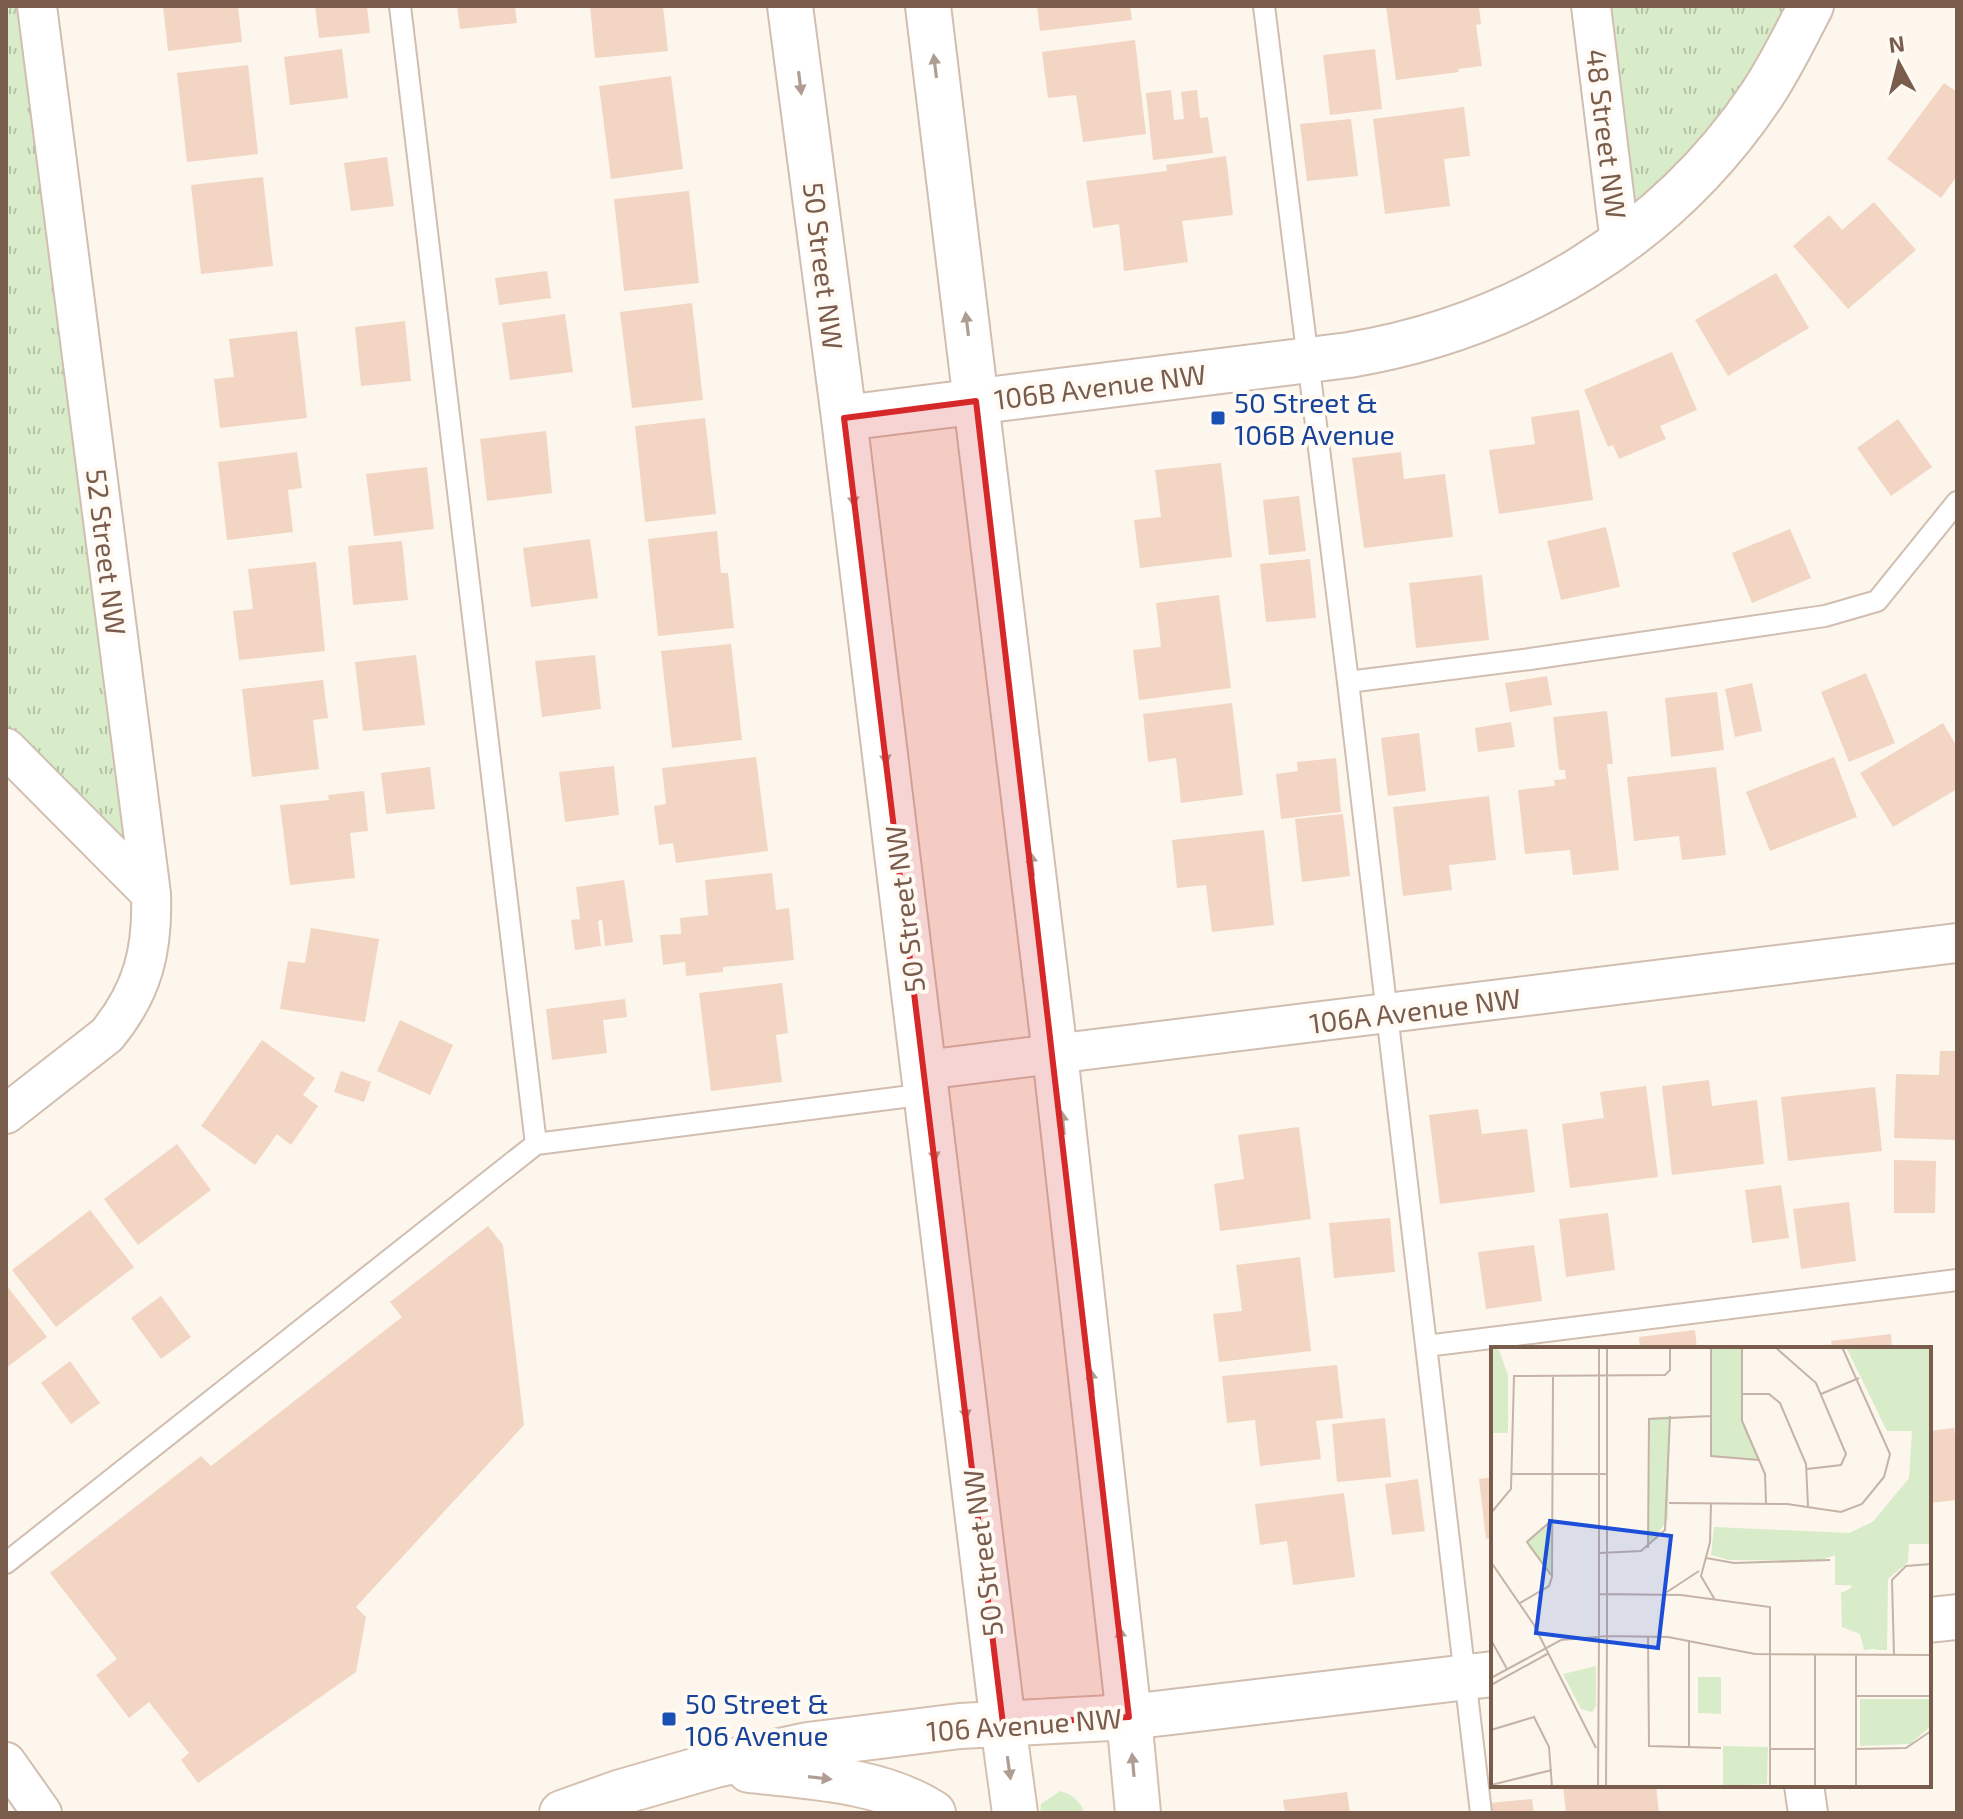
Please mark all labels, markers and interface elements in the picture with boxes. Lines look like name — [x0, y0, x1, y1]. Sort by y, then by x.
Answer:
north arrow — [1859, 24, 1939, 104]
text: N — [1887, 29, 1906, 57]
street label: 48 Street NW — [1580, 47, 1634, 221]
one-way arrow — [929, 53, 942, 78]
one-way arrow — [794, 71, 807, 96]
street label: 50 Street NW — [797, 180, 851, 352]
one-way arrow — [960, 311, 973, 336]
street label: 106B Avenue NW — [992, 356, 1208, 416]
place label: 50 Street & 106B Avenue — [1234, 385, 1395, 451]
marker: 50 Street & 106B Avenue — [1209, 409, 1227, 427]
street label: 52 Street NW — [80, 467, 134, 637]
one-way arrow — [847, 483, 860, 508]
one-way arrow — [879, 741, 892, 766]
street label: 50 Street NW — [877, 823, 931, 995]
one-way arrow — [1025, 852, 1038, 877]
street label: 106A Avenue NW — [1307, 980, 1523, 1040]
one-way arrow — [1056, 1110, 1069, 1135]
one-way arrow — [927, 1138, 940, 1163]
inset map — [1491, 1347, 1931, 1787]
one-way arrow — [1086, 1368, 1099, 1393]
one-way arrow — [959, 1396, 972, 1421]
street label: 50 Street NW — [955, 1467, 1009, 1639]
one-way arrow — [1115, 1626, 1128, 1651]
place label: 50 Street & 106 Avenue — [685, 1686, 829, 1752]
street label: 106 Avenue NW — [925, 1700, 1123, 1748]
marker: 50 Street & 106 Avenue — [660, 1710, 678, 1728]
one-way arrow — [1126, 1752, 1139, 1777]
one-way arrow — [1003, 1756, 1016, 1781]
one-way arrow — [808, 1772, 833, 1785]

